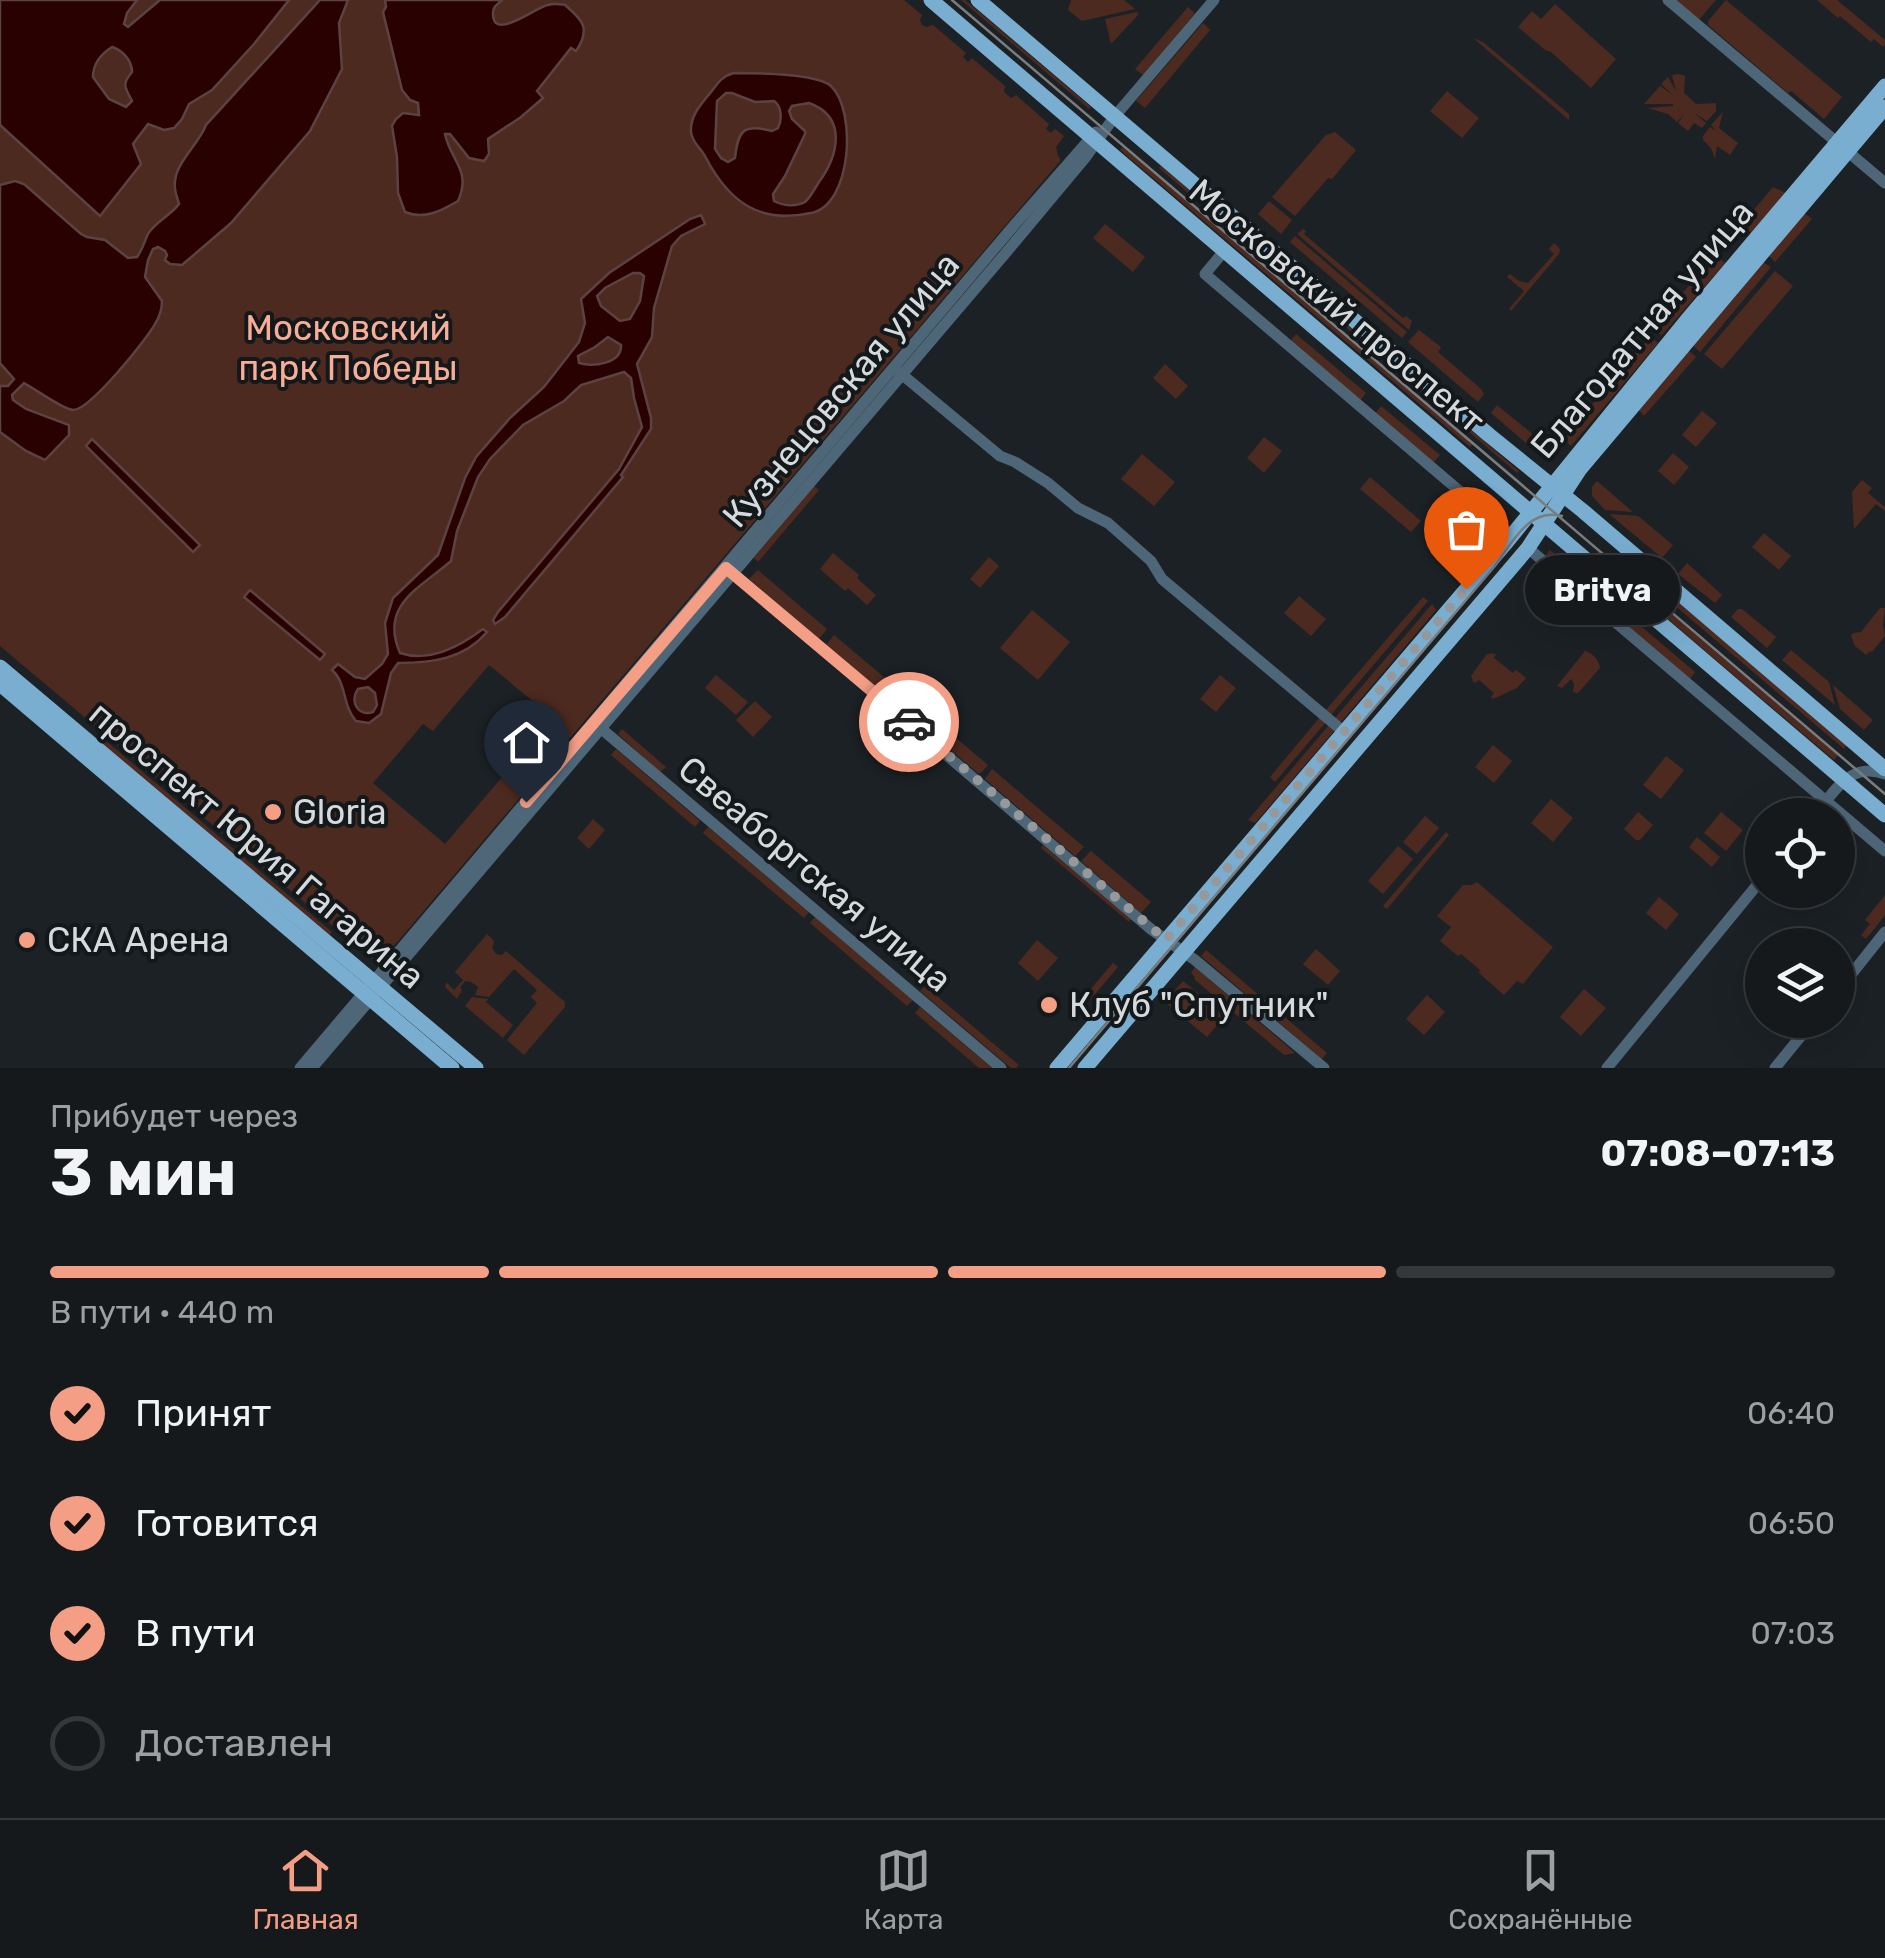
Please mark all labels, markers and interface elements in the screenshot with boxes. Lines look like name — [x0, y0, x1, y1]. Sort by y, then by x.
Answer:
street label: Московский проспект — [1181, 170, 1493, 442]
street label: Благодатная улица — [1522, 191, 1762, 467]
street label: Кузнецовская улица — [714, 244, 968, 536]
park label: Московский парк Победы — [238, 307, 458, 389]
pin — [1424, 487, 1509, 590]
icon: bag — [1439, 502, 1494, 557]
callout: Britva — [1526, 554, 1681, 624]
text: Britva — [1553, 571, 1652, 609]
courier — [859, 672, 959, 772]
street label: проспект Юрия Гагарина — [81, 692, 433, 998]
icon: car — [882, 695, 937, 750]
pin — [484, 700, 569, 803]
icon: home — [499, 715, 554, 770]
street label: Свеаборгская улица — [670, 747, 960, 1001]
place label: Gloria — [293, 791, 387, 833]
map controls — [1745, 798, 1855, 1038]
button: locate — [1745, 798, 1855, 908]
marker: Gloria — [262, 801, 284, 823]
place label: СКА Арена — [47, 919, 229, 961]
button: layers — [1745, 928, 1855, 1038]
marker: СКА Арена — [16, 929, 38, 951]
place label: Клуб "Спутник" — [1069, 984, 1329, 1026]
marker: Клуб "Спутник" — [1038, 994, 1060, 1016]
text: Прибудет через — [50, 1097, 298, 1135]
text: 07:08–07:13 — [1601, 1130, 1835, 1176]
text: 3 мин — [50, 1134, 237, 1211]
text: В пути · 440 m — [50, 1293, 274, 1331]
icon: check — [50, 1386, 105, 1441]
text: Принят — [135, 1390, 271, 1436]
text: 06:40 — [1747, 1394, 1835, 1432]
icon: check — [50, 1496, 105, 1551]
text: Готовится — [135, 1500, 319, 1546]
text: 06:50 — [1748, 1504, 1835, 1542]
icon: check — [50, 1606, 105, 1661]
text: В пути — [135, 1610, 256, 1656]
text: 07:03 — [1751, 1614, 1835, 1652]
text: Доставлен — [135, 1720, 333, 1766]
tab: Главная — [252, 1843, 359, 1936]
tab: Карта — [864, 1843, 944, 1936]
tab: Сохранённые — [1448, 1843, 1633, 1936]

